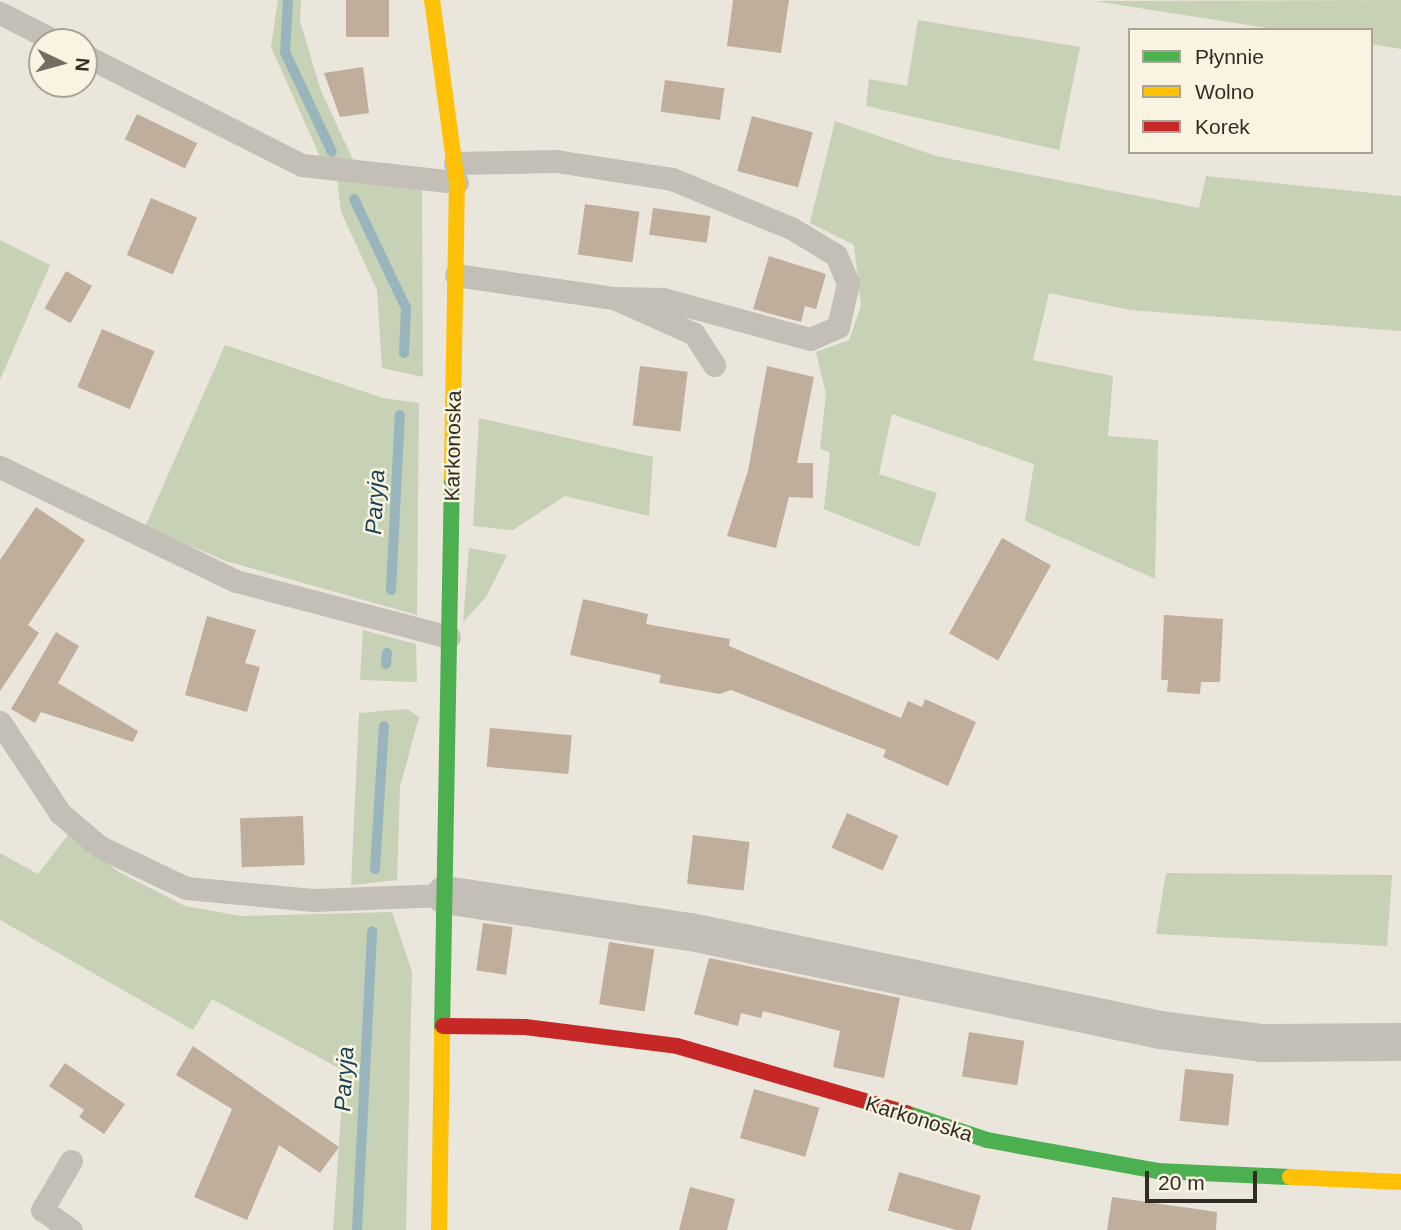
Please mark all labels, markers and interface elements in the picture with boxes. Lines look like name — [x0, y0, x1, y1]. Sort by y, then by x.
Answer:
north arrow — [28, 28, 98, 98]
legend — [1128, 28, 1373, 154]
text: Płynnie — [1195, 45, 1264, 68]
text: N — [71, 57, 93, 72]
text: Wolno — [1195, 80, 1254, 103]
text: Korek — [1195, 115, 1250, 138]
street label: Karkonoska — [439, 390, 467, 502]
water label: Paryja — [360, 469, 390, 535]
water label: Paryja — [329, 1046, 359, 1112]
street label: Karkonoska — [862, 1091, 976, 1147]
scale bar — [1149, 1156, 1261, 1200]
text: 20 m — [1158, 1171, 1205, 1194]

